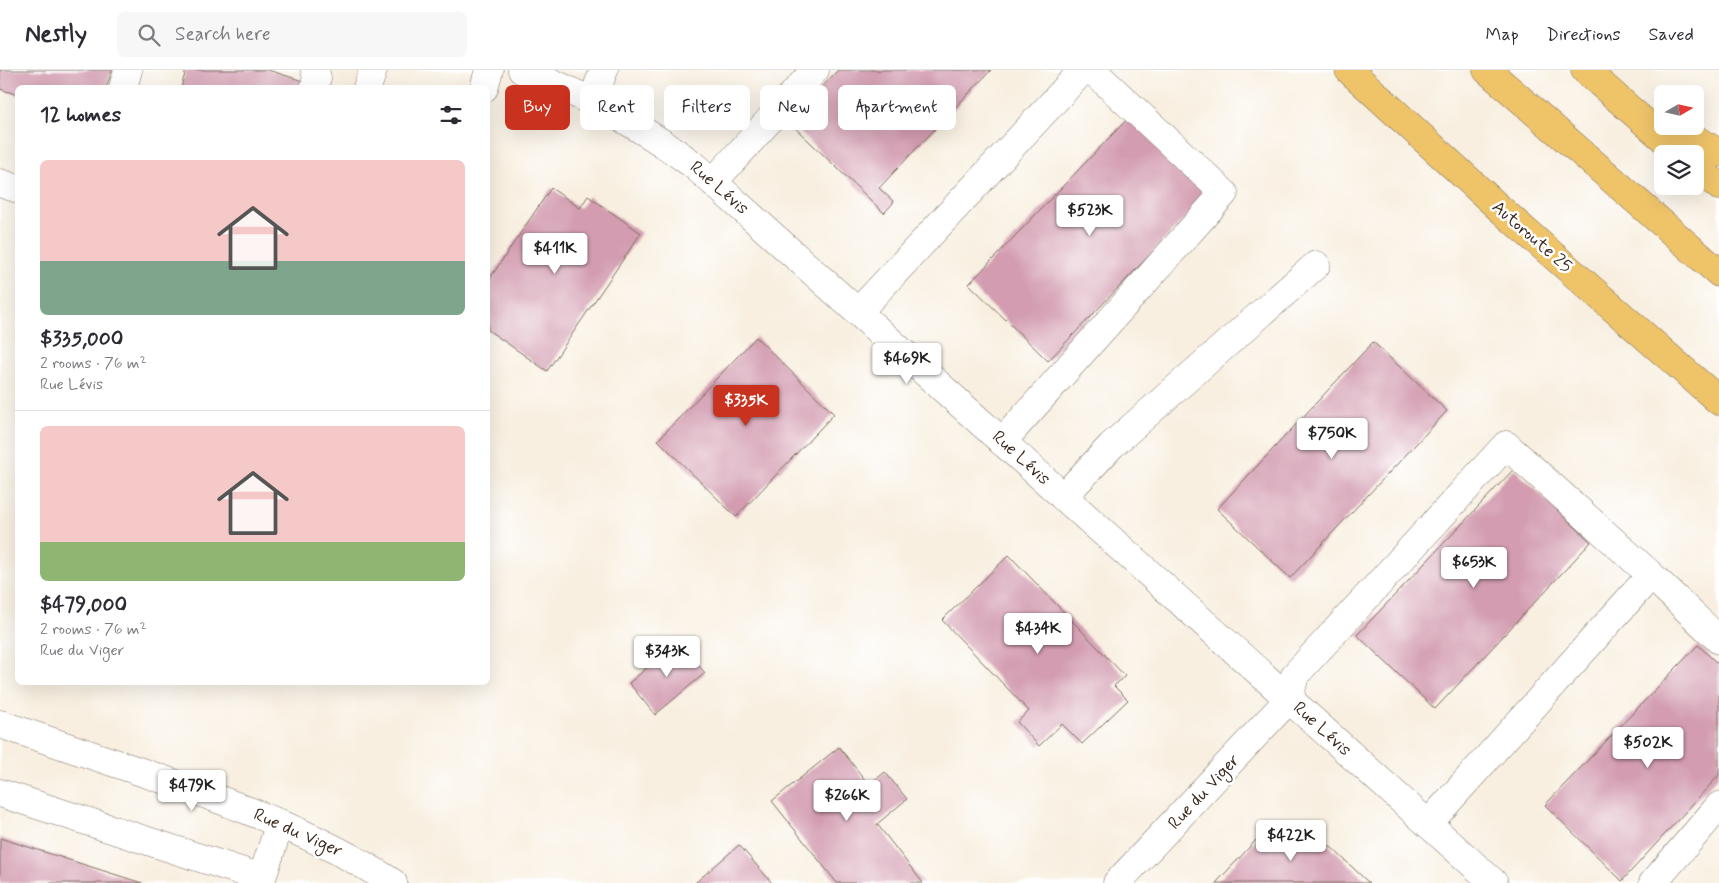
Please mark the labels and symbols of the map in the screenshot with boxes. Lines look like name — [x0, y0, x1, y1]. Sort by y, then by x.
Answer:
north arrow — [1654, 85, 1704, 135]
street label: Rue Lévis — [684, 156, 754, 220]
pin: $523K — [1055, 194, 1125, 237]
street label: Autoroute 25 — [1487, 195, 1577, 279]
pin: $411K — [520, 232, 590, 275]
pin: $469K — [872, 342, 942, 385]
pin: $335K — [711, 384, 781, 427]
pin: $750K — [1297, 418, 1367, 460]
street label: Rue Lévis — [987, 425, 1055, 491]
pin: $653K — [1439, 546, 1509, 589]
pin: $434K — [1003, 612, 1073, 655]
pin: $343K — [632, 636, 702, 678]
street label: Rue Lévis — [1288, 696, 1356, 762]
pin: $502K — [1613, 726, 1683, 769]
street label: Rue du Viger — [1163, 749, 1246, 836]
pin: $479K — [157, 770, 227, 812]
pin: $266K — [812, 780, 882, 822]
street label: Rue du Viger — [249, 803, 347, 864]
pin: $422K — [1256, 820, 1326, 862]

